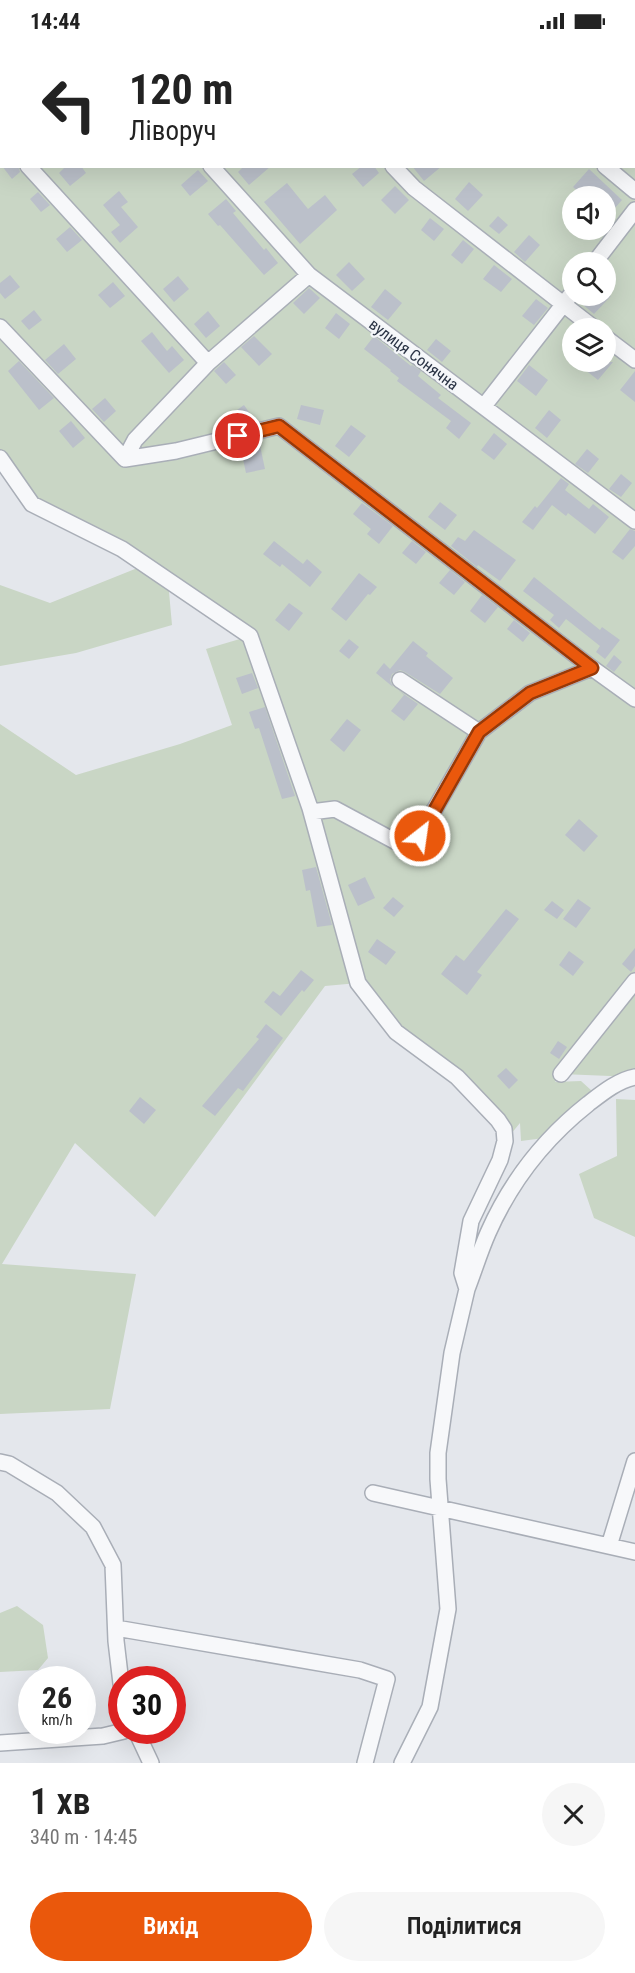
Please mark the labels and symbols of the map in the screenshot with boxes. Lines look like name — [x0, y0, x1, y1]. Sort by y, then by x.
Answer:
street label: вулиця Сонячна — [365, 315, 462, 394]
pin — [212, 410, 263, 461]
position arrow — [388, 804, 452, 868]
speed limit sign: 30 — [108, 1666, 186, 1744]

